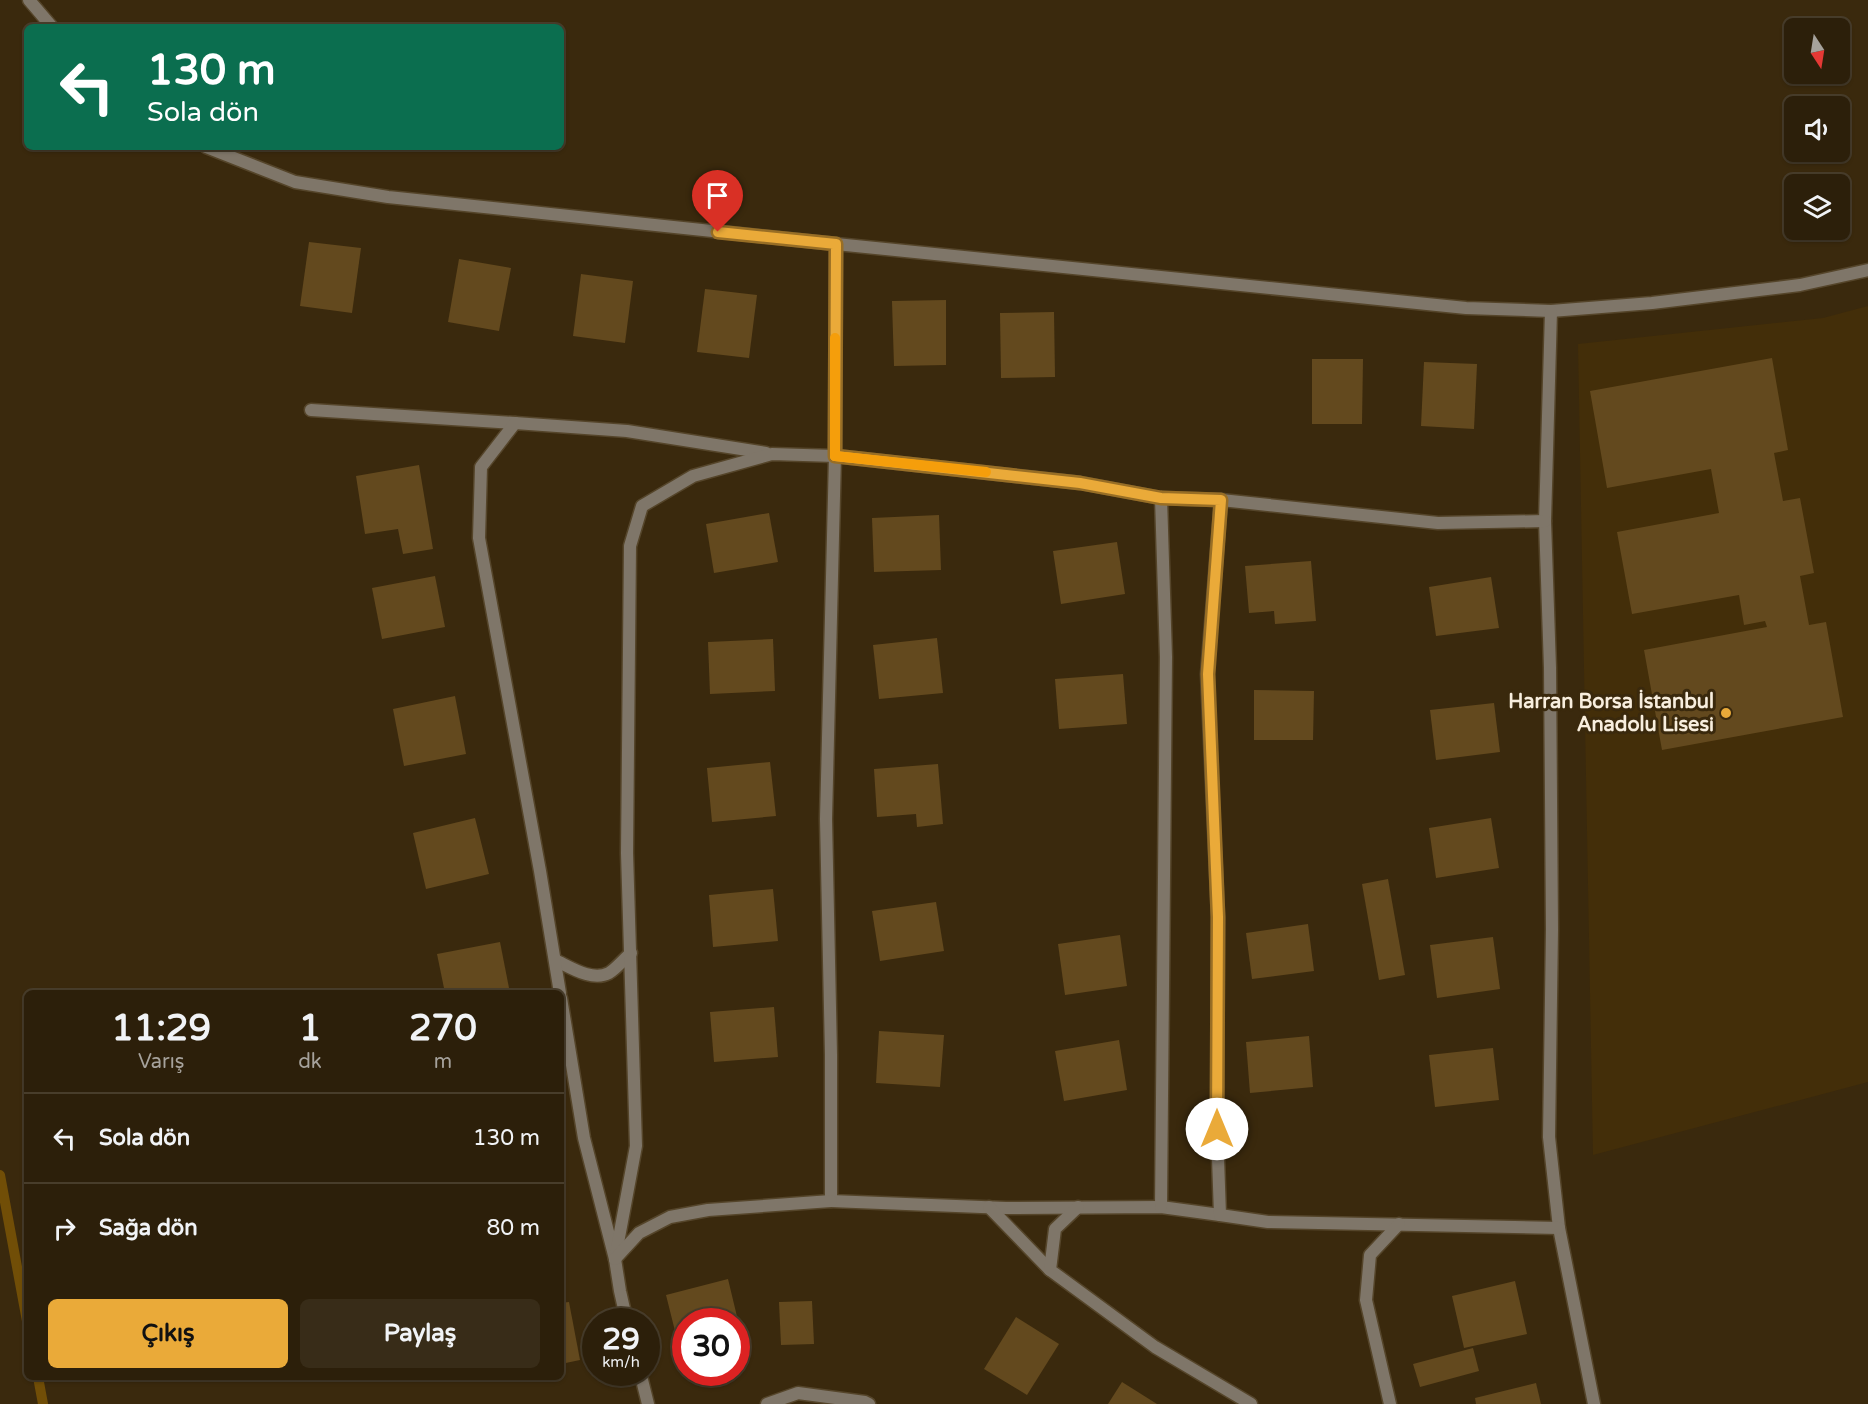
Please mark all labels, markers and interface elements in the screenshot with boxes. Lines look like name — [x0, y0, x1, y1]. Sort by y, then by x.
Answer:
north arrow — [1784, 18, 1850, 84]
map controls — [1784, 18, 1850, 240]
text: 130 m — [147, 45, 276, 96]
icon: left — [48, 48, 126, 126]
text: Sola dön — [147, 96, 259, 129]
button: sound — [1784, 96, 1850, 162]
pin — [692, 170, 743, 232]
button: layers — [1784, 174, 1850, 240]
icon: arrive — [701, 179, 734, 212]
place label: Harran Borsa İstanbul Anadolu Lisesi — [1508, 689, 1714, 737]
marker: Harran Borsa İstanbul Anadolu Lisesi — [1719, 706, 1733, 720]
text: 11:29 — [111, 1007, 211, 1050]
text: 1 — [299, 1007, 321, 1050]
text: 270 — [409, 1007, 477, 1050]
text: Varış — [138, 1050, 184, 1074]
text: dk — [298, 1050, 322, 1074]
text: m — [434, 1050, 452, 1074]
position arrow — [1185, 1097, 1249, 1161]
icon: left — [48, 1122, 81, 1155]
text: Sola dön — [99, 1125, 190, 1151]
text: 130 m — [473, 1125, 540, 1151]
icon: right — [48, 1212, 81, 1245]
text: Sağa dön — [99, 1215, 198, 1241]
text: 80 m — [486, 1215, 540, 1241]
button: Çıkış — [48, 1299, 288, 1368]
button: Paylaş — [300, 1299, 540, 1368]
speed limit sign: 30 — [672, 1308, 750, 1386]
text: 29 — [602, 1321, 640, 1358]
text: km/h — [602, 1353, 640, 1371]

